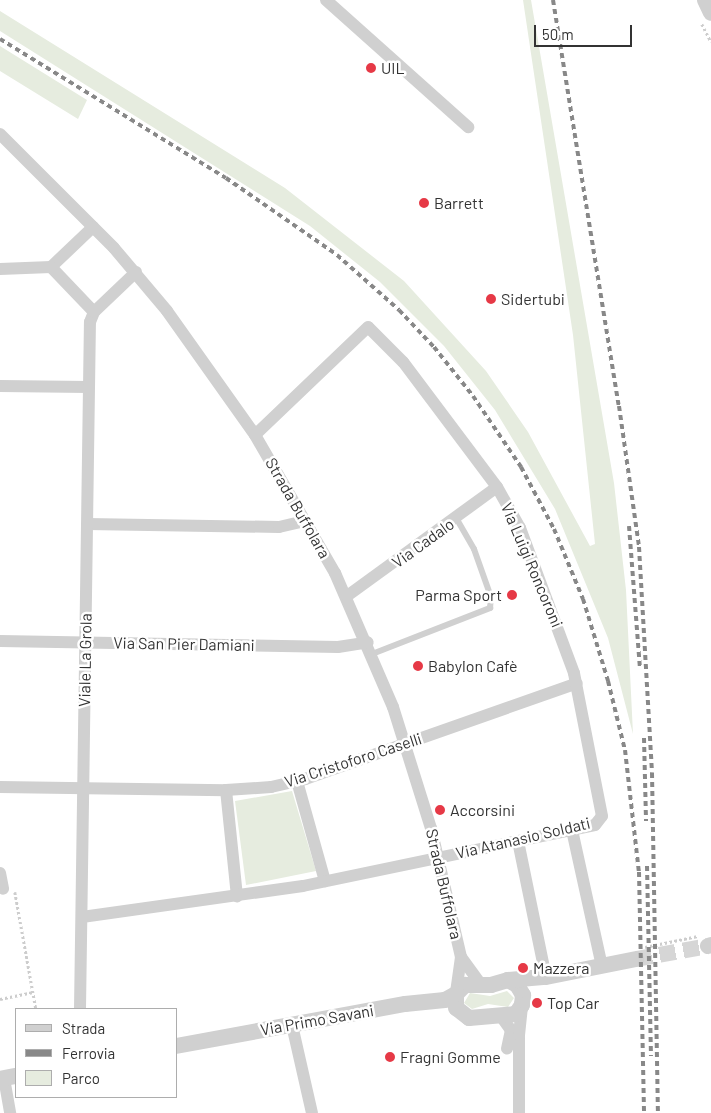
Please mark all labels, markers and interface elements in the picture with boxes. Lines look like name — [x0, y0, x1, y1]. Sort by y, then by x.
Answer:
scale bar — [536, 15, 634, 47]
text: 50 m — [542, 25, 574, 43]
place label: UIL — [381, 58, 405, 78]
marker: UIL — [365, 62, 377, 74]
place label: Barrett — [434, 193, 484, 213]
marker: Barrett — [418, 197, 430, 209]
place label: Sidertubi — [501, 289, 565, 309]
marker: Sidertubi — [485, 293, 497, 305]
street label: Strada Buffolara — [261, 454, 335, 562]
street label: Via Luigi Roncoroni — [497, 500, 567, 630]
street label: Via Cadalo — [388, 514, 458, 572]
place label: Parma Sport — [415, 585, 502, 605]
marker: Parma Sport — [506, 589, 518, 601]
street label: Viale La Grola — [75, 613, 95, 707]
street label: Via San Pier Damiani — [113, 633, 255, 655]
place label: Babylon Cafè — [428, 656, 518, 676]
marker: Babylon Cafè — [412, 660, 424, 672]
street label: Via Cristoforo Caselli — [282, 729, 424, 791]
place label: Accorsini — [450, 800, 515, 820]
marker: Accorsini — [434, 804, 446, 816]
street label: Via Atanasio Soldati — [454, 813, 592, 863]
street label: Strada Buffolara — [422, 827, 466, 941]
place label: Mazzera — [533, 958, 589, 978]
marker: Mazzera — [517, 962, 529, 974]
place label: Top Car — [547, 993, 599, 1013]
marker: Top Car — [531, 997, 543, 1009]
street label: Via Primo Savani — [259, 1001, 375, 1039]
legend — [15, 1008, 178, 1098]
text: Strada — [62, 1019, 105, 1037]
text: Ferrovia — [62, 1044, 115, 1062]
place label: Fragni Gomme — [400, 1047, 501, 1067]
marker: Fragni Gomme — [384, 1051, 396, 1063]
text: Parco — [62, 1069, 100, 1087]

